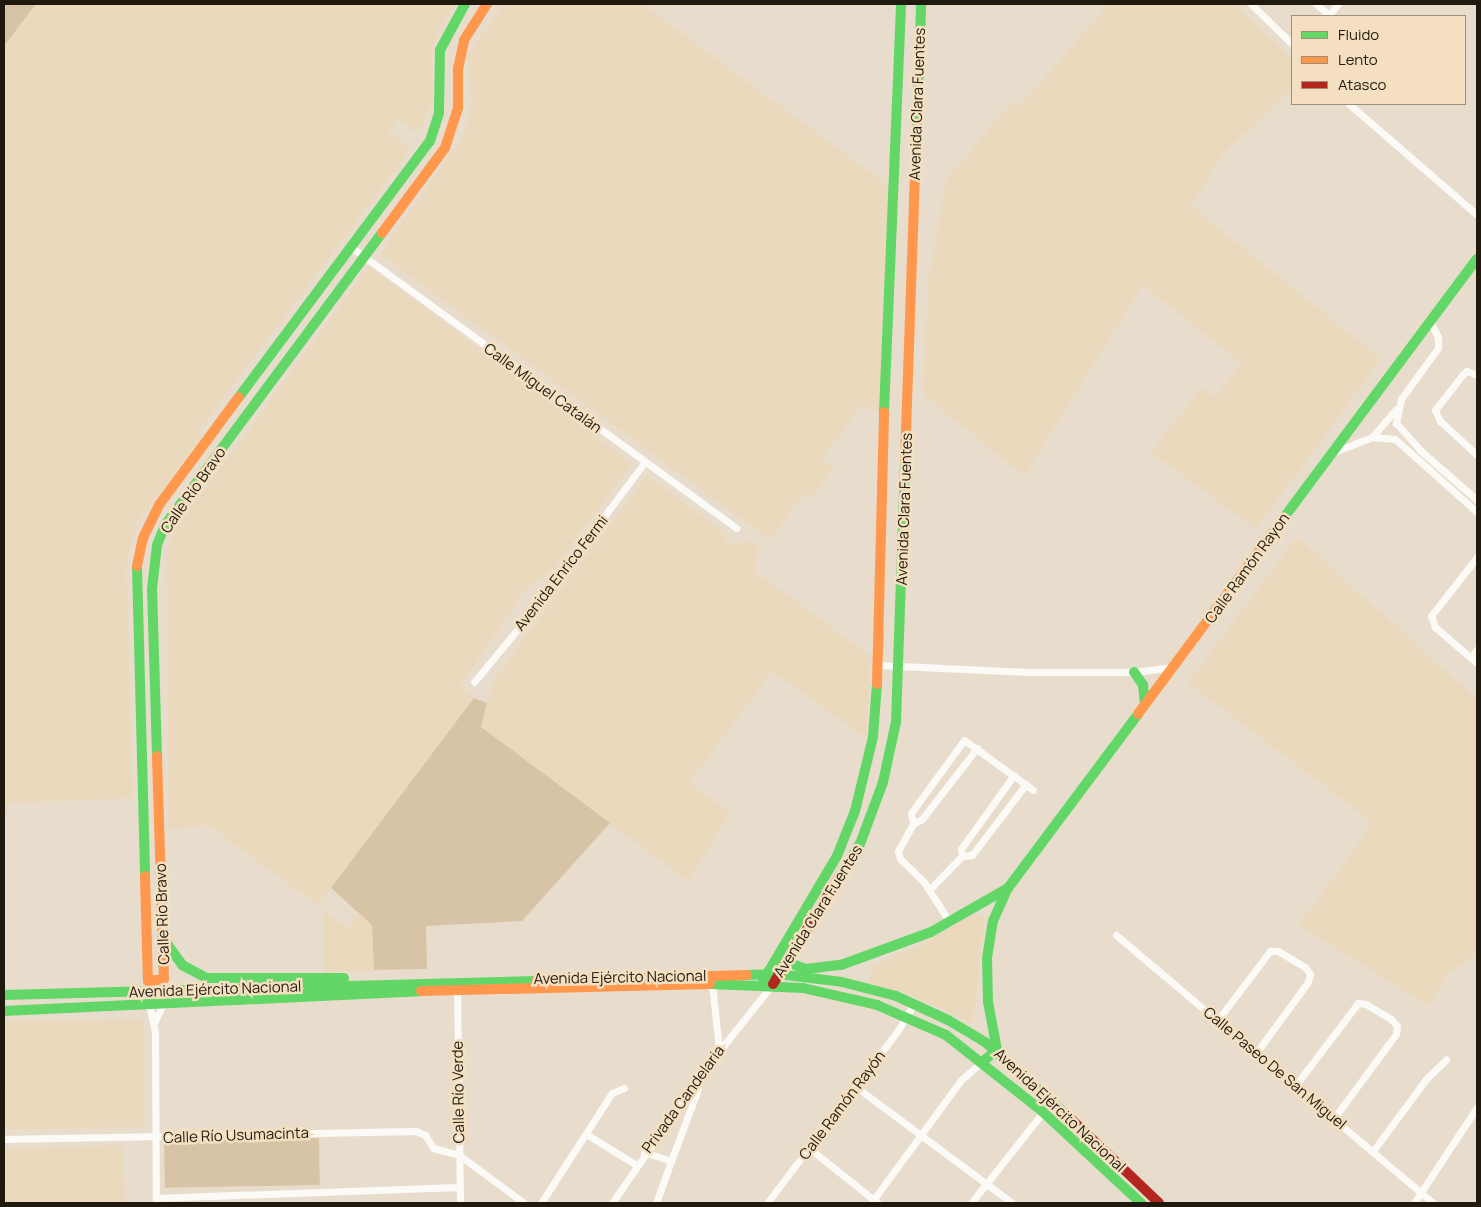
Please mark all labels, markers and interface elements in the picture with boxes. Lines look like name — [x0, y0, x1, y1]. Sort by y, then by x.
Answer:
legend — [1291, 15, 1466, 105]
text: Fluido — [1338, 24, 1379, 45]
street label: Avenida Clara Fuentes — [905, 27, 929, 181]
text: Lento — [1338, 49, 1378, 70]
text: Atasco — [1338, 74, 1386, 95]
street label: Calle Miguel Catalán — [481, 339, 605, 437]
street label: Avenida Clara Fuentes — [892, 432, 916, 586]
street label: Calle Río Bravo — [157, 443, 229, 537]
street label: Calle Ramón Rayon — [1201, 509, 1293, 627]
street label: Avenida Enrico Fermi — [510, 512, 612, 634]
street label: Avenida Clara Fuentes — [770, 841, 866, 981]
street label: Calle Río Bravo — [151, 863, 173, 965]
street label: Avenida Ejército Nacional — [534, 966, 706, 988]
street label: Avenida Ejército Nacional — [128, 977, 302, 1001]
street label: Calle Paseo De San Miguel — [1200, 1003, 1350, 1133]
street label: Calle Río Verde — [448, 1041, 468, 1143]
street label: Privada Candelaria — [638, 1042, 728, 1156]
street label: Avenida Ejército Nacional — [991, 1045, 1129, 1175]
street label: Calle Ramón Rayón — [795, 1047, 889, 1163]
street label: Calle Río Usumacinta — [163, 1123, 309, 1147]

